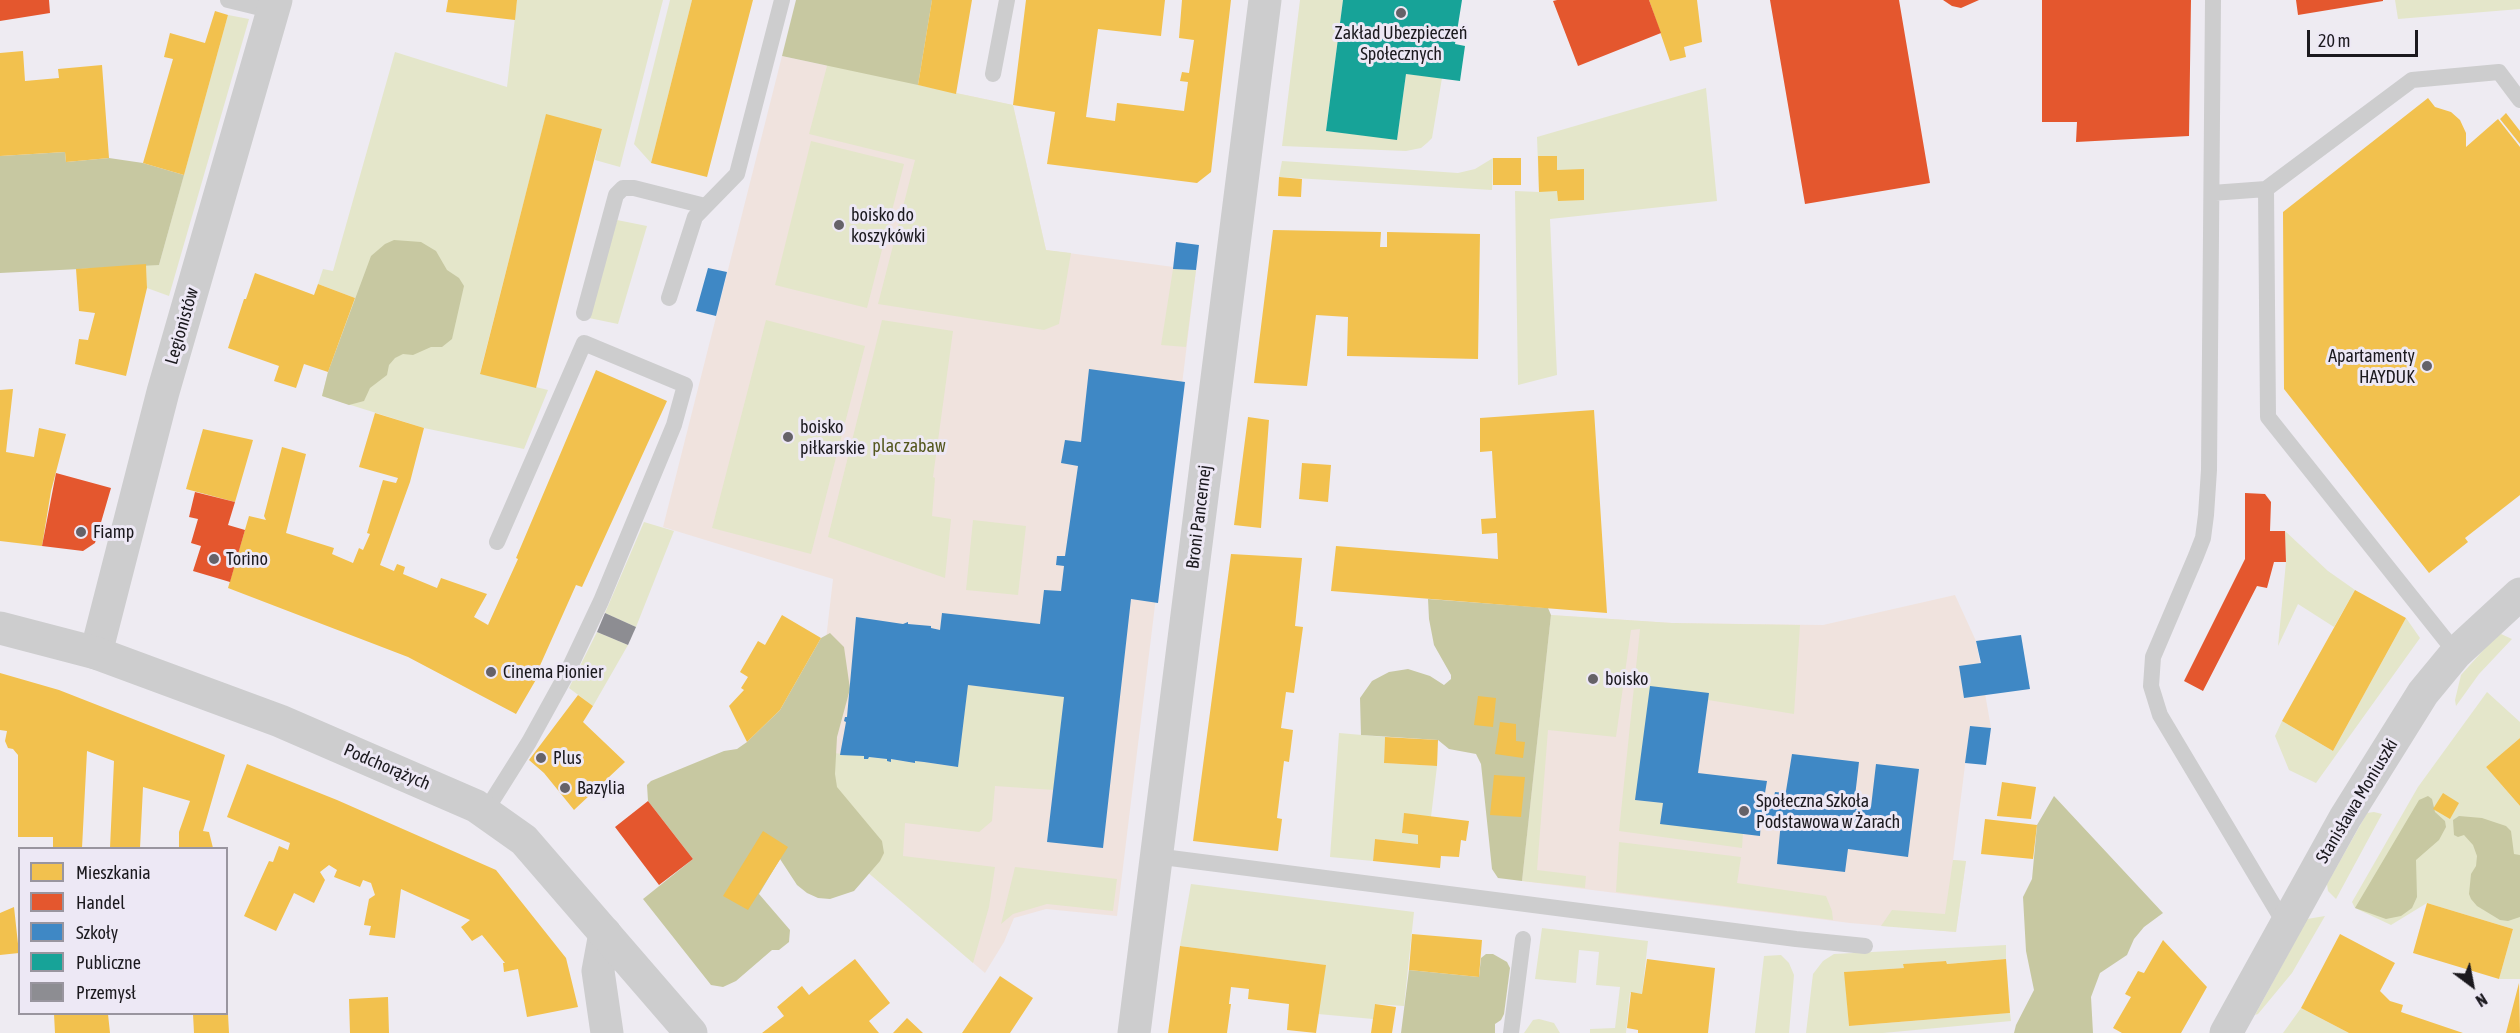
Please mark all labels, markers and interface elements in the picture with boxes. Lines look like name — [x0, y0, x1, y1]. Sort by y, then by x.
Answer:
marker: Zakład Ubezpieczeń Społecznych — [1394, 6, 1408, 20]
scale bar — [2310, 18, 2421, 56]
place label: Zakład Ubezpieczeń Społecznych — [1335, 22, 1467, 64]
text: 20 m — [2318, 30, 2350, 51]
place label: boisko do koszykówki — [851, 204, 925, 246]
marker: boisko do koszykówki — [832, 218, 846, 232]
street label: Legionistów — [161, 285, 203, 367]
place label: Apartamenty HAYDUK — [2328, 345, 2415, 388]
marker: Apartamenty HAYDUK — [2420, 359, 2434, 373]
place label: boisko piłkarskie — [800, 416, 865, 458]
marker: boisko piłkarskie — [781, 430, 795, 444]
park label: plac zabaw — [872, 435, 946, 457]
street label: Broni Pancernej — [1182, 464, 1216, 570]
place label: Fiamp — [93, 521, 134, 543]
marker: Fiamp — [74, 525, 88, 539]
place label: Torino — [226, 548, 268, 570]
marker: Torino — [207, 552, 221, 566]
place label: Cinema Pionier — [503, 661, 603, 683]
marker: Cinema Pionier — [484, 665, 498, 679]
place label: boisko — [1605, 668, 1649, 690]
marker: boisko — [1586, 672, 1600, 686]
street label: Stanisława Moniuszki — [2311, 735, 2403, 867]
street label: Podchorążych — [340, 739, 434, 795]
place label: Plus — [553, 747, 582, 769]
marker: Plus — [534, 751, 548, 765]
place label: Bazylia — [577, 777, 625, 799]
marker: Bazylia — [558, 781, 572, 795]
place label: Społeczna Szkoła Podstawowa w Żarach — [1756, 790, 1900, 832]
marker: Społeczna Szkoła Podstawowa w Żarach — [1737, 804, 1751, 818]
legend — [18, 847, 228, 1015]
text: Mieszkania — [76, 862, 151, 883]
text: Handel — [76, 892, 125, 913]
text: Szkoły — [76, 922, 118, 943]
text: Publiczne — [76, 952, 141, 973]
north arrow — [2442, 955, 2502, 1015]
text: Przemysł — [76, 982, 136, 1003]
text: N — [2473, 990, 2490, 1010]

